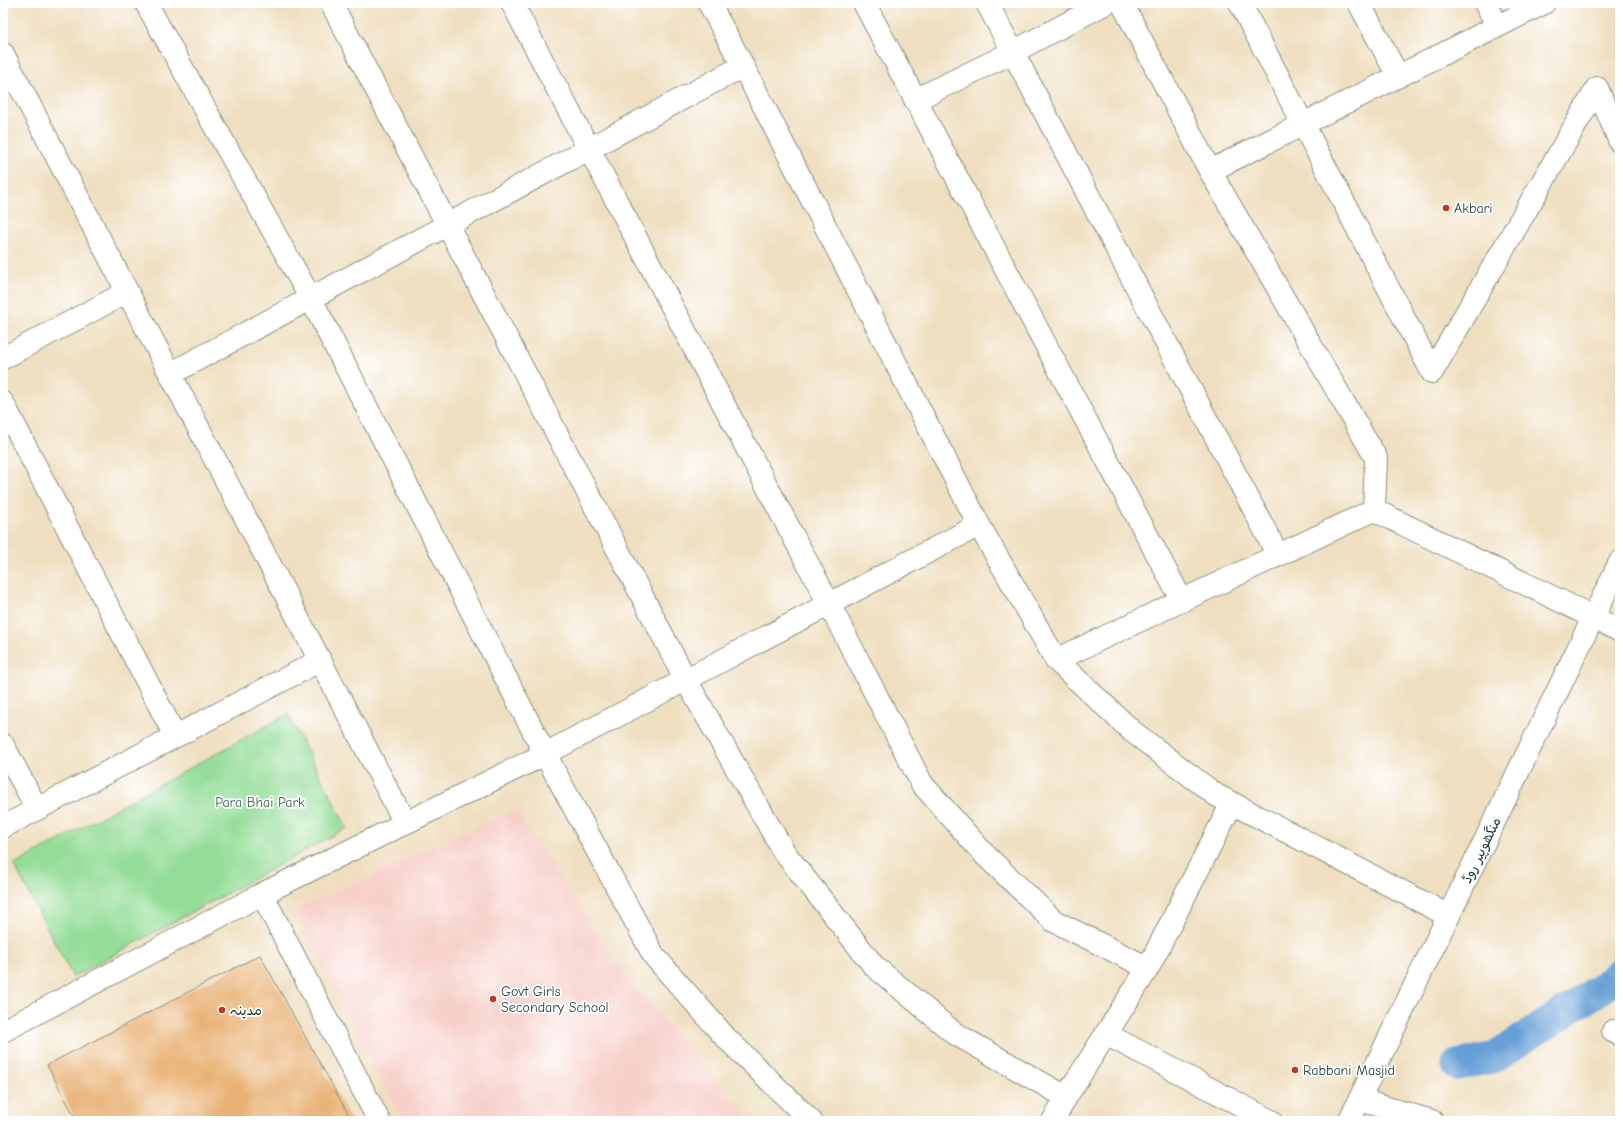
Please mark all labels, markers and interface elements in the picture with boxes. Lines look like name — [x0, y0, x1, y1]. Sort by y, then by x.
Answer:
place label: Akbari — [1454, 200, 1492, 217]
marker: Akbari — [1441, 203, 1451, 213]
park label: Para Bhai Park — [215, 794, 305, 811]
street label: منگھوپیر روڈ — [1458, 814, 1506, 886]
place label: Govt Girls Secondary School — [501, 983, 609, 1016]
marker: Govt Girls Secondary School — [488, 994, 498, 1004]
place label: مدینہ — [230, 1002, 262, 1019]
marker: مدینہ — [217, 1005, 227, 1015]
place label: Rabbani Masjid — [1303, 1062, 1395, 1079]
marker: Rabbani Masjid — [1290, 1065, 1300, 1075]

